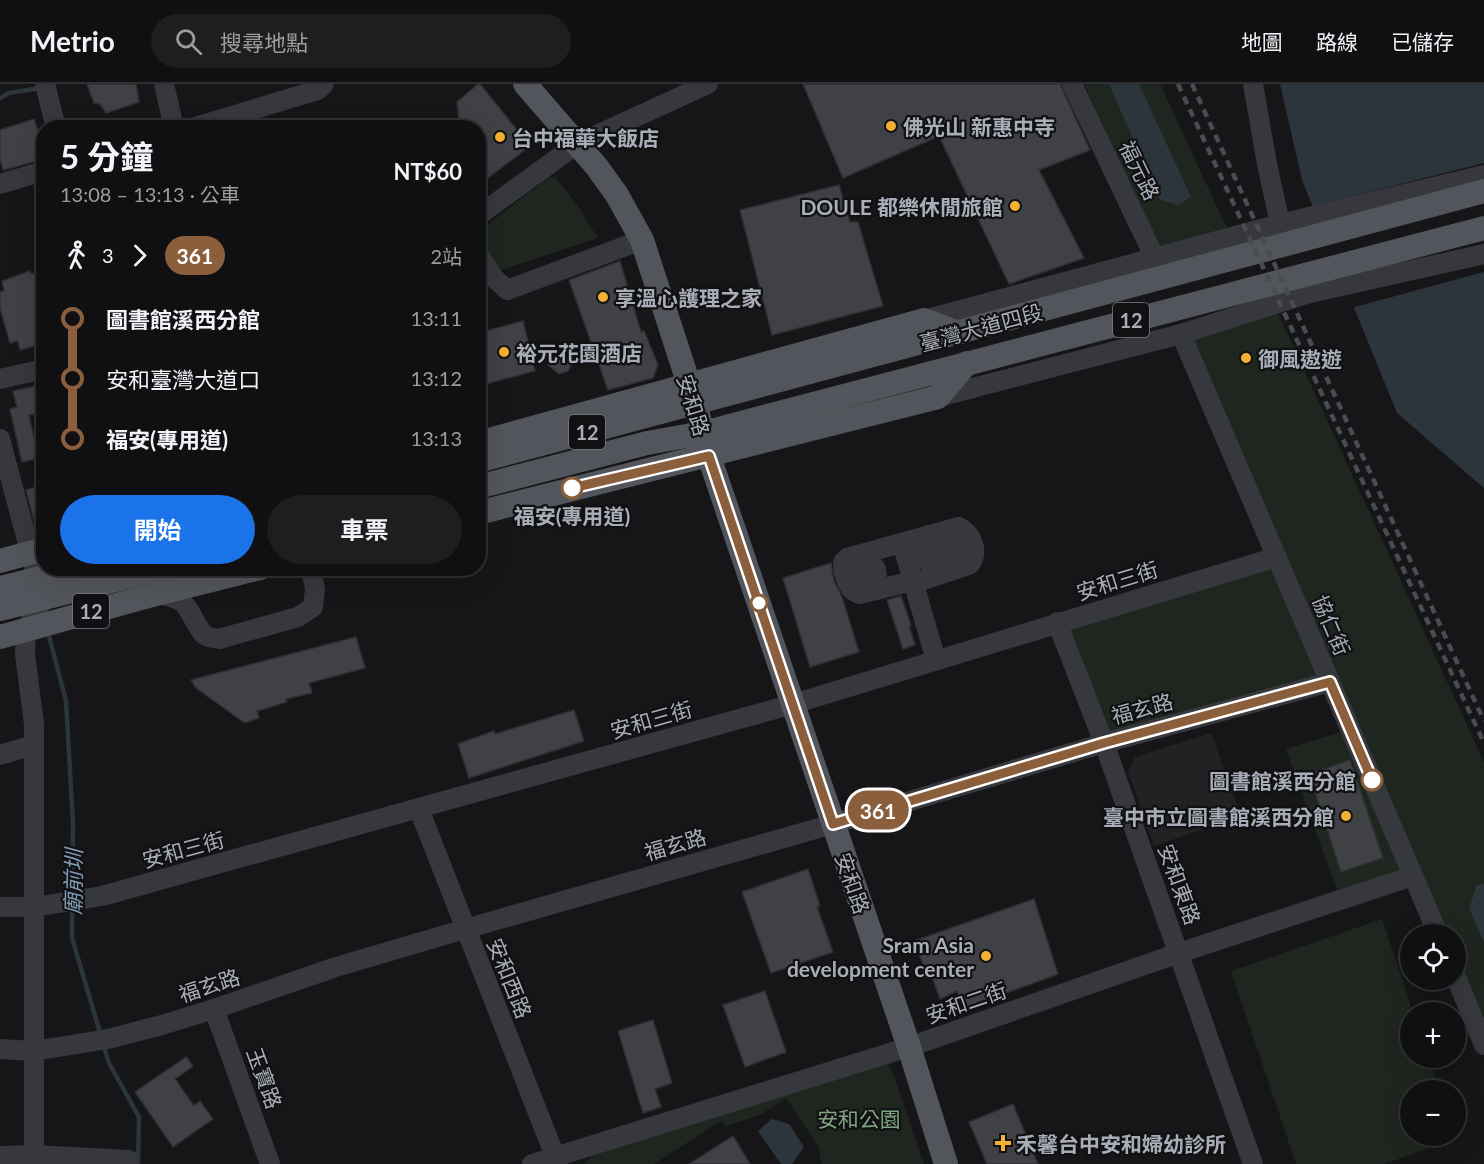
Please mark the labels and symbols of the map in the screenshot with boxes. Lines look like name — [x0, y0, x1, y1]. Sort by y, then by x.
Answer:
place label: 佛光山 新惠中寺 — [903, 114, 1055, 139]
marker: 佛光山 新惠中寺 — [884, 119, 898, 133]
place label: 台中福華大飯店 — [512, 125, 659, 150]
marker: 台中福華大飯店 — [493, 130, 507, 144]
street label: 福元路 — [1115, 136, 1165, 204]
place label: DOULE 都樂休閒旅館 — [800, 194, 1003, 219]
marker: DOULE 都樂休閒旅館 — [1008, 199, 1022, 213]
place label: 享溫心護理之家 — [615, 285, 762, 310]
marker: 享溫心護理之家 — [596, 290, 610, 304]
street label: 臺灣大道四段 — [917, 299, 1045, 355]
road number: 12 — [1113, 303, 1149, 337]
place label: 裕元花園酒店 — [516, 340, 642, 365]
marker: 裕元花園酒店 — [497, 345, 511, 359]
place label: 御風遨遊 — [1258, 346, 1342, 371]
marker: 御風遨遊 — [1239, 351, 1253, 365]
street label: 安和路 — [673, 371, 715, 439]
road number: 12 — [569, 415, 605, 449]
marker: 福安(專用道) — [561, 477, 583, 499]
place label: 福安(專用道) — [514, 503, 630, 528]
street label: 安和三街 — [1073, 556, 1161, 604]
street label: 協仁街 — [1308, 591, 1356, 659]
road number: 12 — [73, 594, 109, 628]
unlabelled marker — [750, 594, 768, 612]
street label: 福玄路 — [1108, 688, 1176, 728]
street label: 安和三街 — [607, 695, 695, 743]
place label: 圖書館溪西分館 — [1209, 768, 1356, 793]
marker: 圖書館溪西分館 — [1361, 769, 1383, 791]
line badge: 361 — [844, 790, 912, 830]
place label: 臺中市立圖書館溪西分館 — [1103, 804, 1334, 829]
marker: 臺中市立圖書館溪西分館 — [1339, 809, 1353, 823]
street label: 福玄路 — [641, 823, 709, 865]
street label: 安和三街 — [139, 826, 227, 872]
street label: 安和東路 — [1154, 840, 1206, 928]
water label: 廟前圳 — [59, 846, 87, 915]
street label: 安和路 — [831, 849, 875, 917]
place label: Sram Asia development center — [787, 932, 974, 981]
street label: 安和西路 — [483, 934, 537, 1022]
marker: Sram Asia development center — [979, 949, 993, 963]
street label: 福玄路 — [175, 963, 243, 1007]
street label: 安和二街 — [922, 977, 1010, 1027]
street label: 玉寶路 — [242, 1044, 288, 1112]
park label: 安和公園 — [817, 1106, 901, 1131]
place label: 禾馨台中安和婦幼診所 — [1016, 1131, 1226, 1156]
marker: 禾馨台中安和婦幼診所 — [994, 1134, 1012, 1152]

